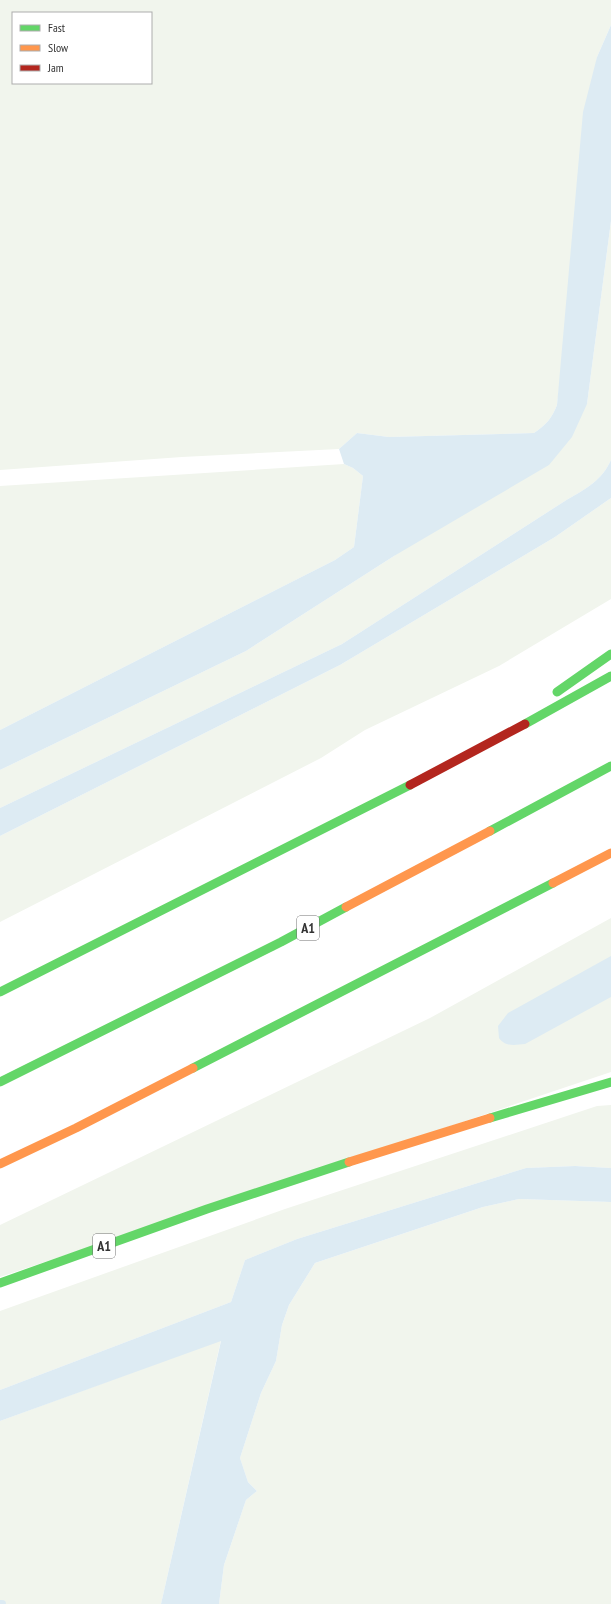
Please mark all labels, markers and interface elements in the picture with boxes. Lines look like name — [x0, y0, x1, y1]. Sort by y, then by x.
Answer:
legend — [12, 12, 152, 84]
text: Fast — [48, 20, 66, 35]
text: Slow — [48, 40, 69, 55]
text: Jam — [47, 60, 64, 75]
road number: A1 — [297, 916, 319, 940]
road number: A1 — [93, 1234, 115, 1258]

